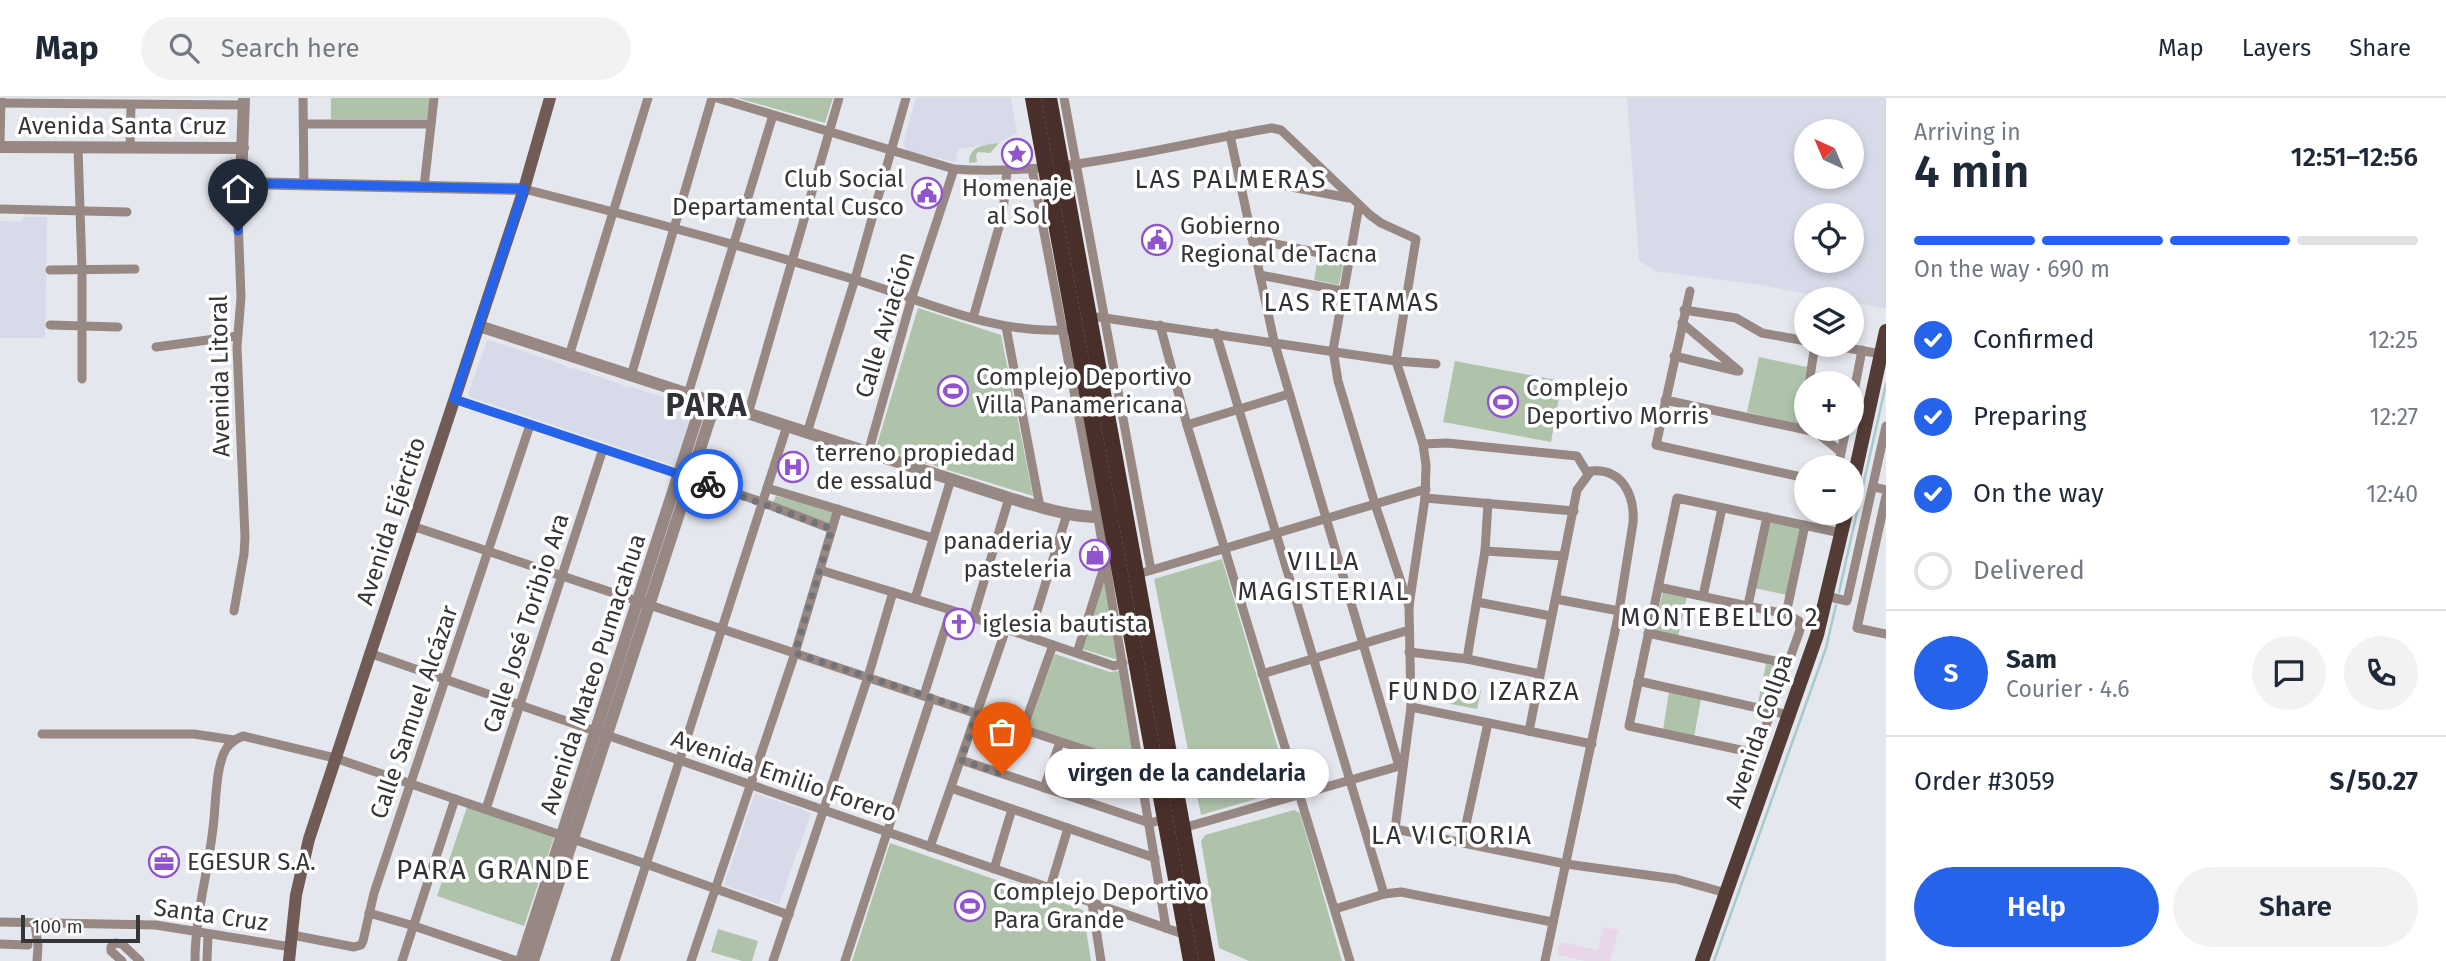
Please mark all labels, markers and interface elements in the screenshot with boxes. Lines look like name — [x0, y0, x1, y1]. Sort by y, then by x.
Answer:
search box — [141, 17, 631, 80]
text: Map — [35, 28, 99, 68]
icon: search — [165, 29, 203, 67]
text: Search here — [221, 33, 360, 64]
text: Map — [2158, 34, 2204, 62]
text: Layers — [2242, 34, 2311, 62]
text: Share — [2349, 34, 2411, 62]
street label: Avenida Santa Cruz — [18, 112, 226, 140]
text: Arriving in — [1914, 118, 2021, 146]
north arrow — [1794, 119, 1864, 189]
map controls — [1794, 119, 1864, 525]
place icon: Homenaje al Sol — [1000, 137, 1034, 171]
text: 12:51–12:56 — [2291, 142, 2418, 173]
text: 4 min — [1914, 144, 2029, 199]
pin — [208, 159, 268, 231]
district label: LAS PALMERAS — [1135, 164, 1327, 195]
place label: Club Social Departamental Cusco — [672, 165, 904, 221]
icon: home — [219, 170, 257, 208]
place label: Homenaje al Sol — [962, 174, 1072, 230]
public building icon: Club Social Departamental Cusco — [910, 176, 944, 210]
button: locate — [1794, 203, 1864, 273]
place label: Gobierno Regional de Tacna — [1180, 212, 1377, 268]
public building icon: Gobierno Regional de Tacna — [1140, 223, 1174, 257]
street label: Calle Aviación — [850, 249, 920, 401]
text: On the way · 690 m — [1914, 255, 2110, 283]
district label: LAS RETAMAS — [1264, 287, 1440, 318]
button: layers — [1794, 287, 1864, 357]
street label: Avenida Litoral — [205, 295, 235, 457]
icon: check — [1914, 321, 1952, 359]
text: Confirmed — [1973, 324, 2094, 355]
text: 12:25 — [2368, 326, 2418, 354]
place label: Complejo Deportivo Villa Panamericana — [976, 363, 1192, 419]
button: + — [1794, 371, 1864, 441]
sports icon: Complejo Deportivo Villa Panamericana — [936, 374, 970, 408]
place label: Complejo Deportivo Morris — [1526, 374, 1709, 430]
sports icon: Complejo Deportivo Morris — [1486, 385, 1520, 419]
district label: PARA — [666, 386, 748, 424]
icon: check — [1914, 398, 1952, 436]
text: Preparing — [1973, 401, 2086, 432]
text: 12:27 — [2370, 403, 2418, 431]
street label: Avenida Ejército — [351, 434, 431, 608]
place label: terreno propiedad de essalud — [816, 439, 1015, 495]
courier — [673, 449, 743, 519]
hospital icon: terreno propiedad de essalud — [776, 450, 810, 484]
button: − — [1794, 455, 1864, 525]
icon: bike — [689, 465, 727, 503]
icon: check — [1914, 475, 1952, 513]
text: On the way — [1973, 478, 2104, 509]
text: 12:40 — [2366, 480, 2418, 508]
street label: Calle José Toribio Ara — [477, 510, 575, 736]
place label: panaderia y pasteleria — [943, 527, 1072, 583]
street label: Avenida Mateo Pumacahua — [534, 530, 652, 818]
shop icon: panaderia y pasteleria — [1078, 538, 1112, 572]
district label: VILLA MAGISTERIAL — [1237, 546, 1411, 607]
text: Delivered — [1973, 555, 2085, 586]
street label: Calle Samuel Alcázar — [364, 601, 464, 822]
district label: MONTEBELLO 2 — [1620, 602, 1820, 633]
church icon: iglesia bautista — [942, 607, 976, 641]
place label: iglesia bautista — [982, 610, 1148, 638]
button: chat — [2252, 636, 2326, 710]
button: phone — [2344, 636, 2418, 710]
text: Sam — [2006, 644, 2057, 675]
street label: Avenida Collpa — [1720, 650, 1798, 812]
text: S — [1944, 658, 1958, 689]
text: Courier · 4.6 — [2006, 675, 2130, 703]
district label: FUNDO IZARZA — [1387, 676, 1581, 707]
pin — [972, 702, 1032, 774]
icon: bag — [983, 713, 1021, 751]
street label: Avenida Emilio Forero — [668, 724, 900, 828]
callout: virgen de la candelaria — [1044, 750, 1328, 798]
text: virgen de la candelaria — [1068, 759, 1306, 787]
text: Order #3059 — [1914, 766, 2055, 797]
text: S/50.27 — [2329, 766, 2418, 797]
district label: LA VICTORIA — [1371, 820, 1533, 851]
office icon: EGESUR S.A. — [147, 845, 181, 879]
place label: EGESUR S.A. — [187, 848, 316, 876]
district label: PARA GRANDE — [396, 853, 592, 886]
button: Help — [1914, 867, 2159, 947]
button: Share — [2173, 867, 2418, 947]
place label: Complejo Deportivo Para Grande — [993, 878, 1209, 934]
sports icon: Complejo Deportivo Para Grande — [953, 889, 987, 923]
street label: Santa Cruz — [152, 893, 270, 937]
scale bar — [21, 912, 140, 944]
text: 100 m — [32, 915, 83, 938]

